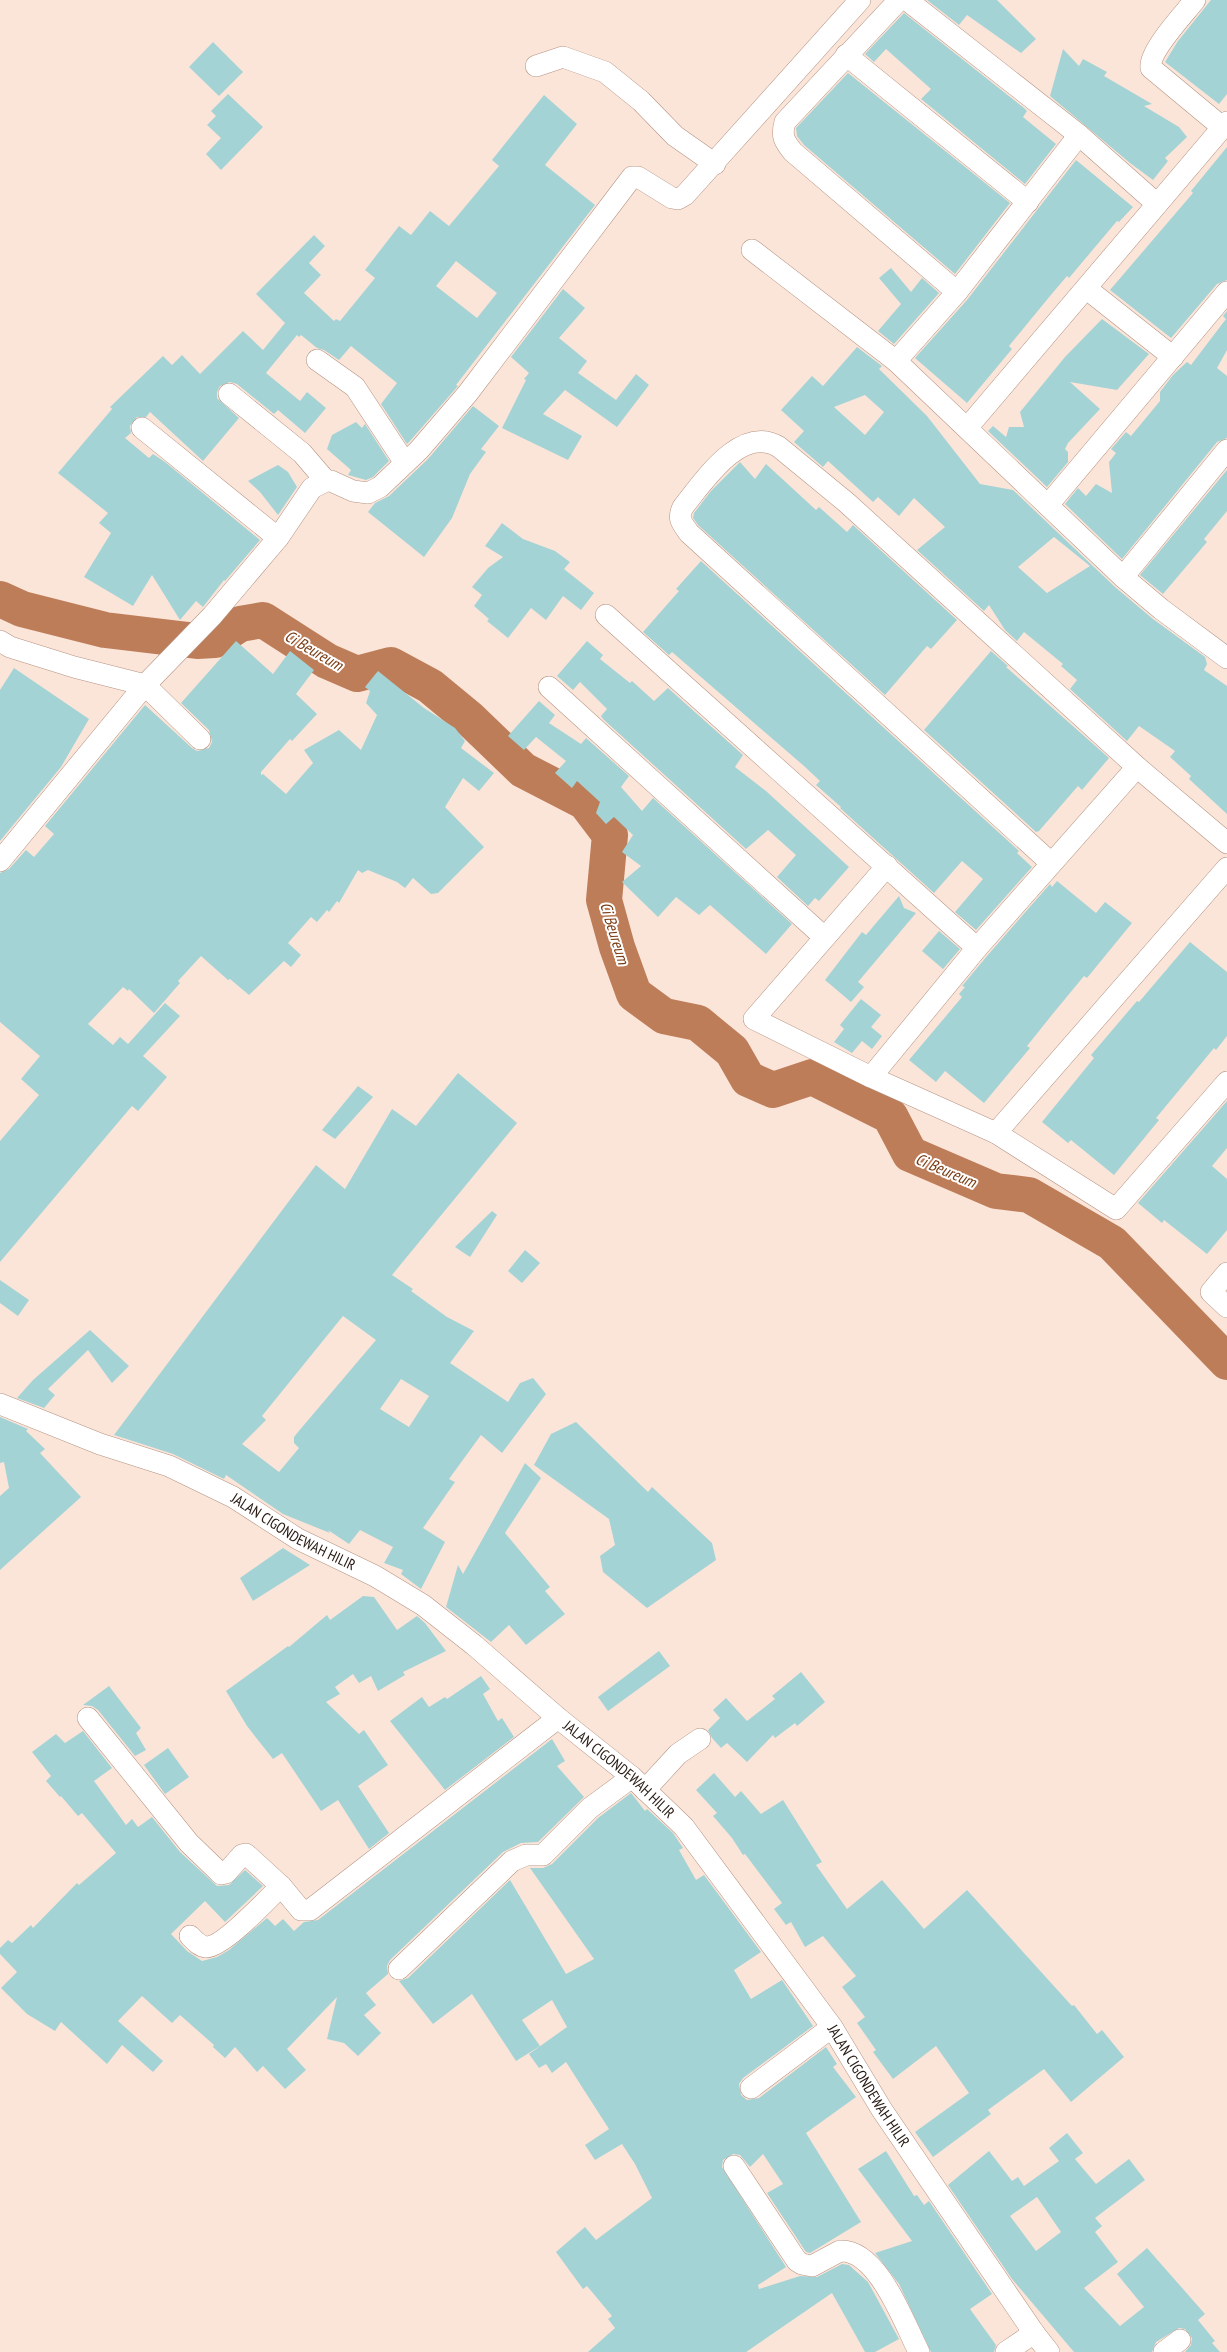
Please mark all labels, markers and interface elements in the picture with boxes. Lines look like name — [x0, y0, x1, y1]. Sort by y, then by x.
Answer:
water label: Ci Beureum — [281, 625, 348, 675]
water label: Ci Beureum — [596, 900, 634, 968]
water label: Ci Beureum — [913, 1148, 981, 1192]
street label: JALAN CIGONDEWAH HILIR — [227, 1488, 359, 1574]
street label: JALAN CIGONDEWAH HILIR — [559, 1716, 679, 1822]
street label: JALAN CIGONDEWAH HILIR — [823, 2020, 914, 2150]

